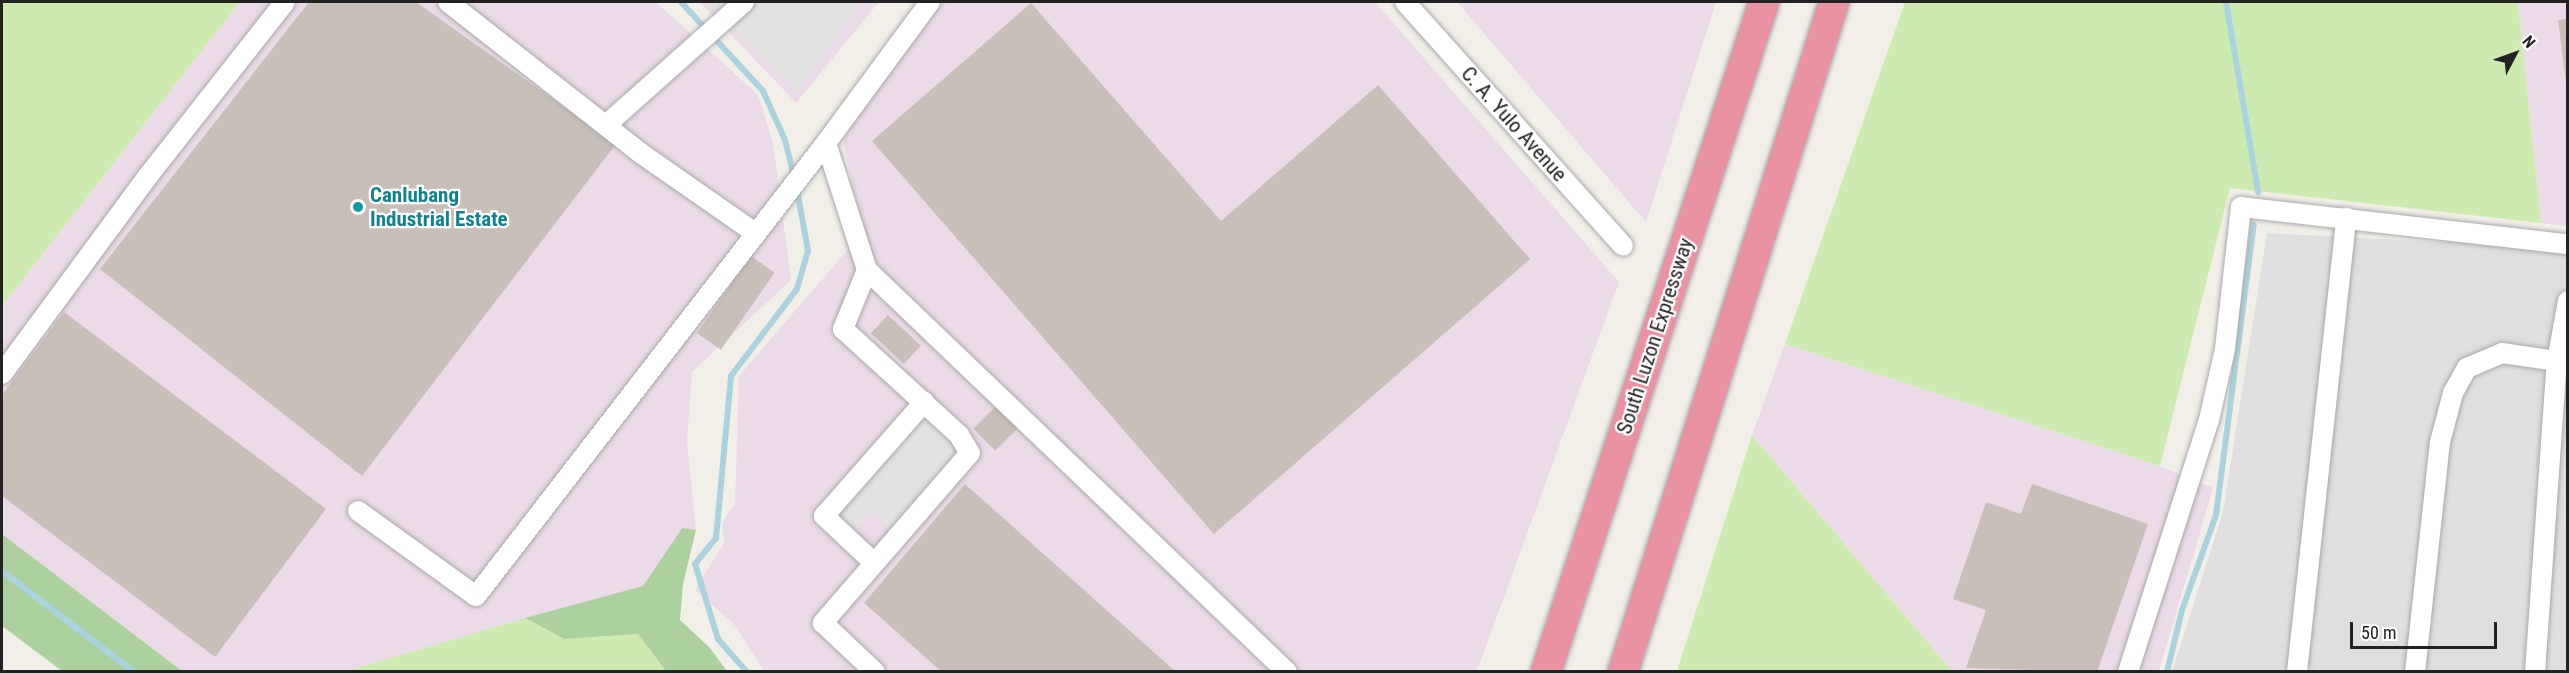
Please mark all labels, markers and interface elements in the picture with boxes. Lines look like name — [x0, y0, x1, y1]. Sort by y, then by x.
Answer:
north arrow — [2485, 24, 2545, 84]
text: N — [2519, 32, 2539, 52]
street label: C. A. Yulo Avenue — [1456, 61, 1572, 187]
place label: Canlubang Industrial Estate — [370, 182, 508, 232]
marker: Canlubang Industrial Estate — [351, 200, 365, 214]
street label: South Luzon Expressway — [1611, 235, 1699, 437]
scale bar — [2353, 610, 2500, 648]
text: 50 m — [2361, 622, 2396, 643]

